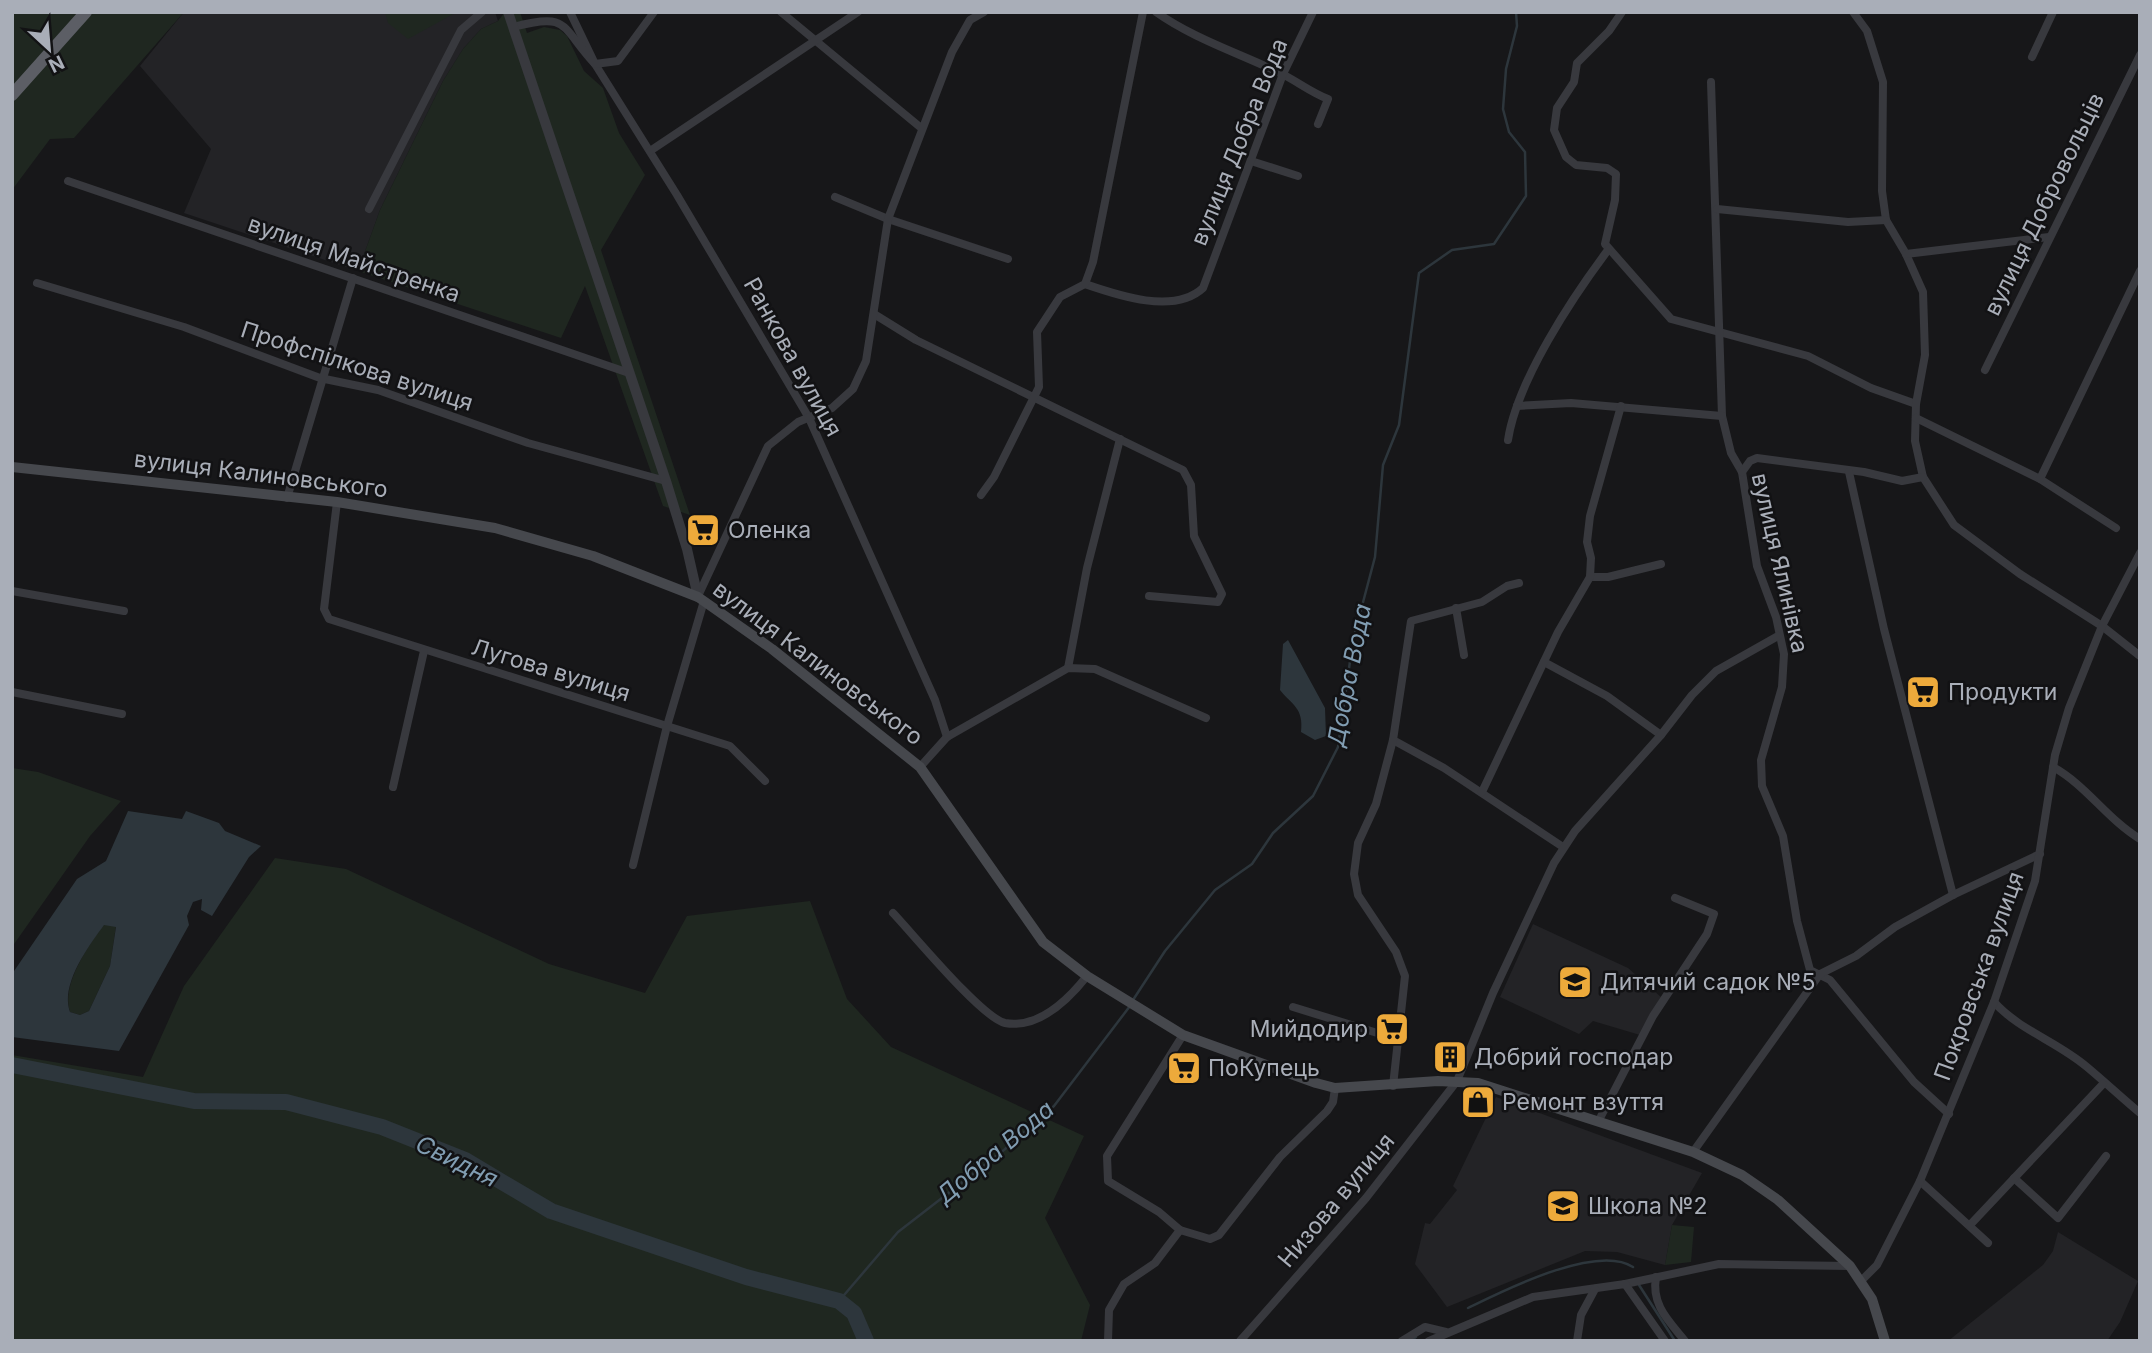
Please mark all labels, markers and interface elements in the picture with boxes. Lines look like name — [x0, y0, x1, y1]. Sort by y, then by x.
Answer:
north arrow — [14, 14, 84, 84]
street label: вулиця Добра Вода — [1185, 34, 1293, 250]
text: N — [45, 50, 68, 77]
street label: вулиця Добровольців — [1978, 88, 2110, 320]
street label: вулиця Майстренка — [244, 210, 464, 308]
street label: Ранкова вулиця — [738, 273, 848, 441]
street label: Профспілкова вулиця — [237, 315, 477, 417]
street label: вулиця Калиновського — [133, 445, 389, 503]
street label: вулиця Ялинівка — [1746, 470, 1814, 656]
supermarket icon: Оленка — [684, 511, 722, 549]
place label: Оленка — [728, 516, 811, 544]
street label: вулиця Калиновського — [708, 575, 928, 751]
water label: Добра Вода — [1321, 601, 1377, 750]
street label: Лугова вулиця — [468, 633, 634, 707]
supermarket icon: Продукти — [1904, 673, 1942, 711]
place label: Продукти — [1948, 678, 2057, 706]
street label: Покровська вулиця — [1928, 868, 2030, 1084]
school or university icon: Дитячий садок №5 — [1556, 963, 1594, 1001]
place label: Дитячий садок №5 — [1600, 968, 1815, 996]
supermarket icon: Мийдодир — [1373, 1010, 1411, 1048]
place label: Мийдодир — [1250, 1015, 1368, 1043]
building icon: Добрий господар — [1431, 1038, 1469, 1076]
place label: Добрий господар — [1474, 1043, 1673, 1071]
supermarket icon: ПоКупець — [1165, 1049, 1203, 1087]
place label: ПоКупець — [1208, 1054, 1320, 1082]
shop icon: Ремонт взуття — [1459, 1083, 1497, 1121]
place label: Ремонт взуття — [1502, 1088, 1664, 1116]
water label: Добра Вода — [929, 1094, 1060, 1210]
street label: Низова вулиця — [1272, 1127, 1400, 1273]
water label: Свидня — [411, 1129, 503, 1193]
school or university icon: Школа №2 — [1544, 1187, 1582, 1225]
place label: Школа №2 — [1588, 1192, 1708, 1220]

